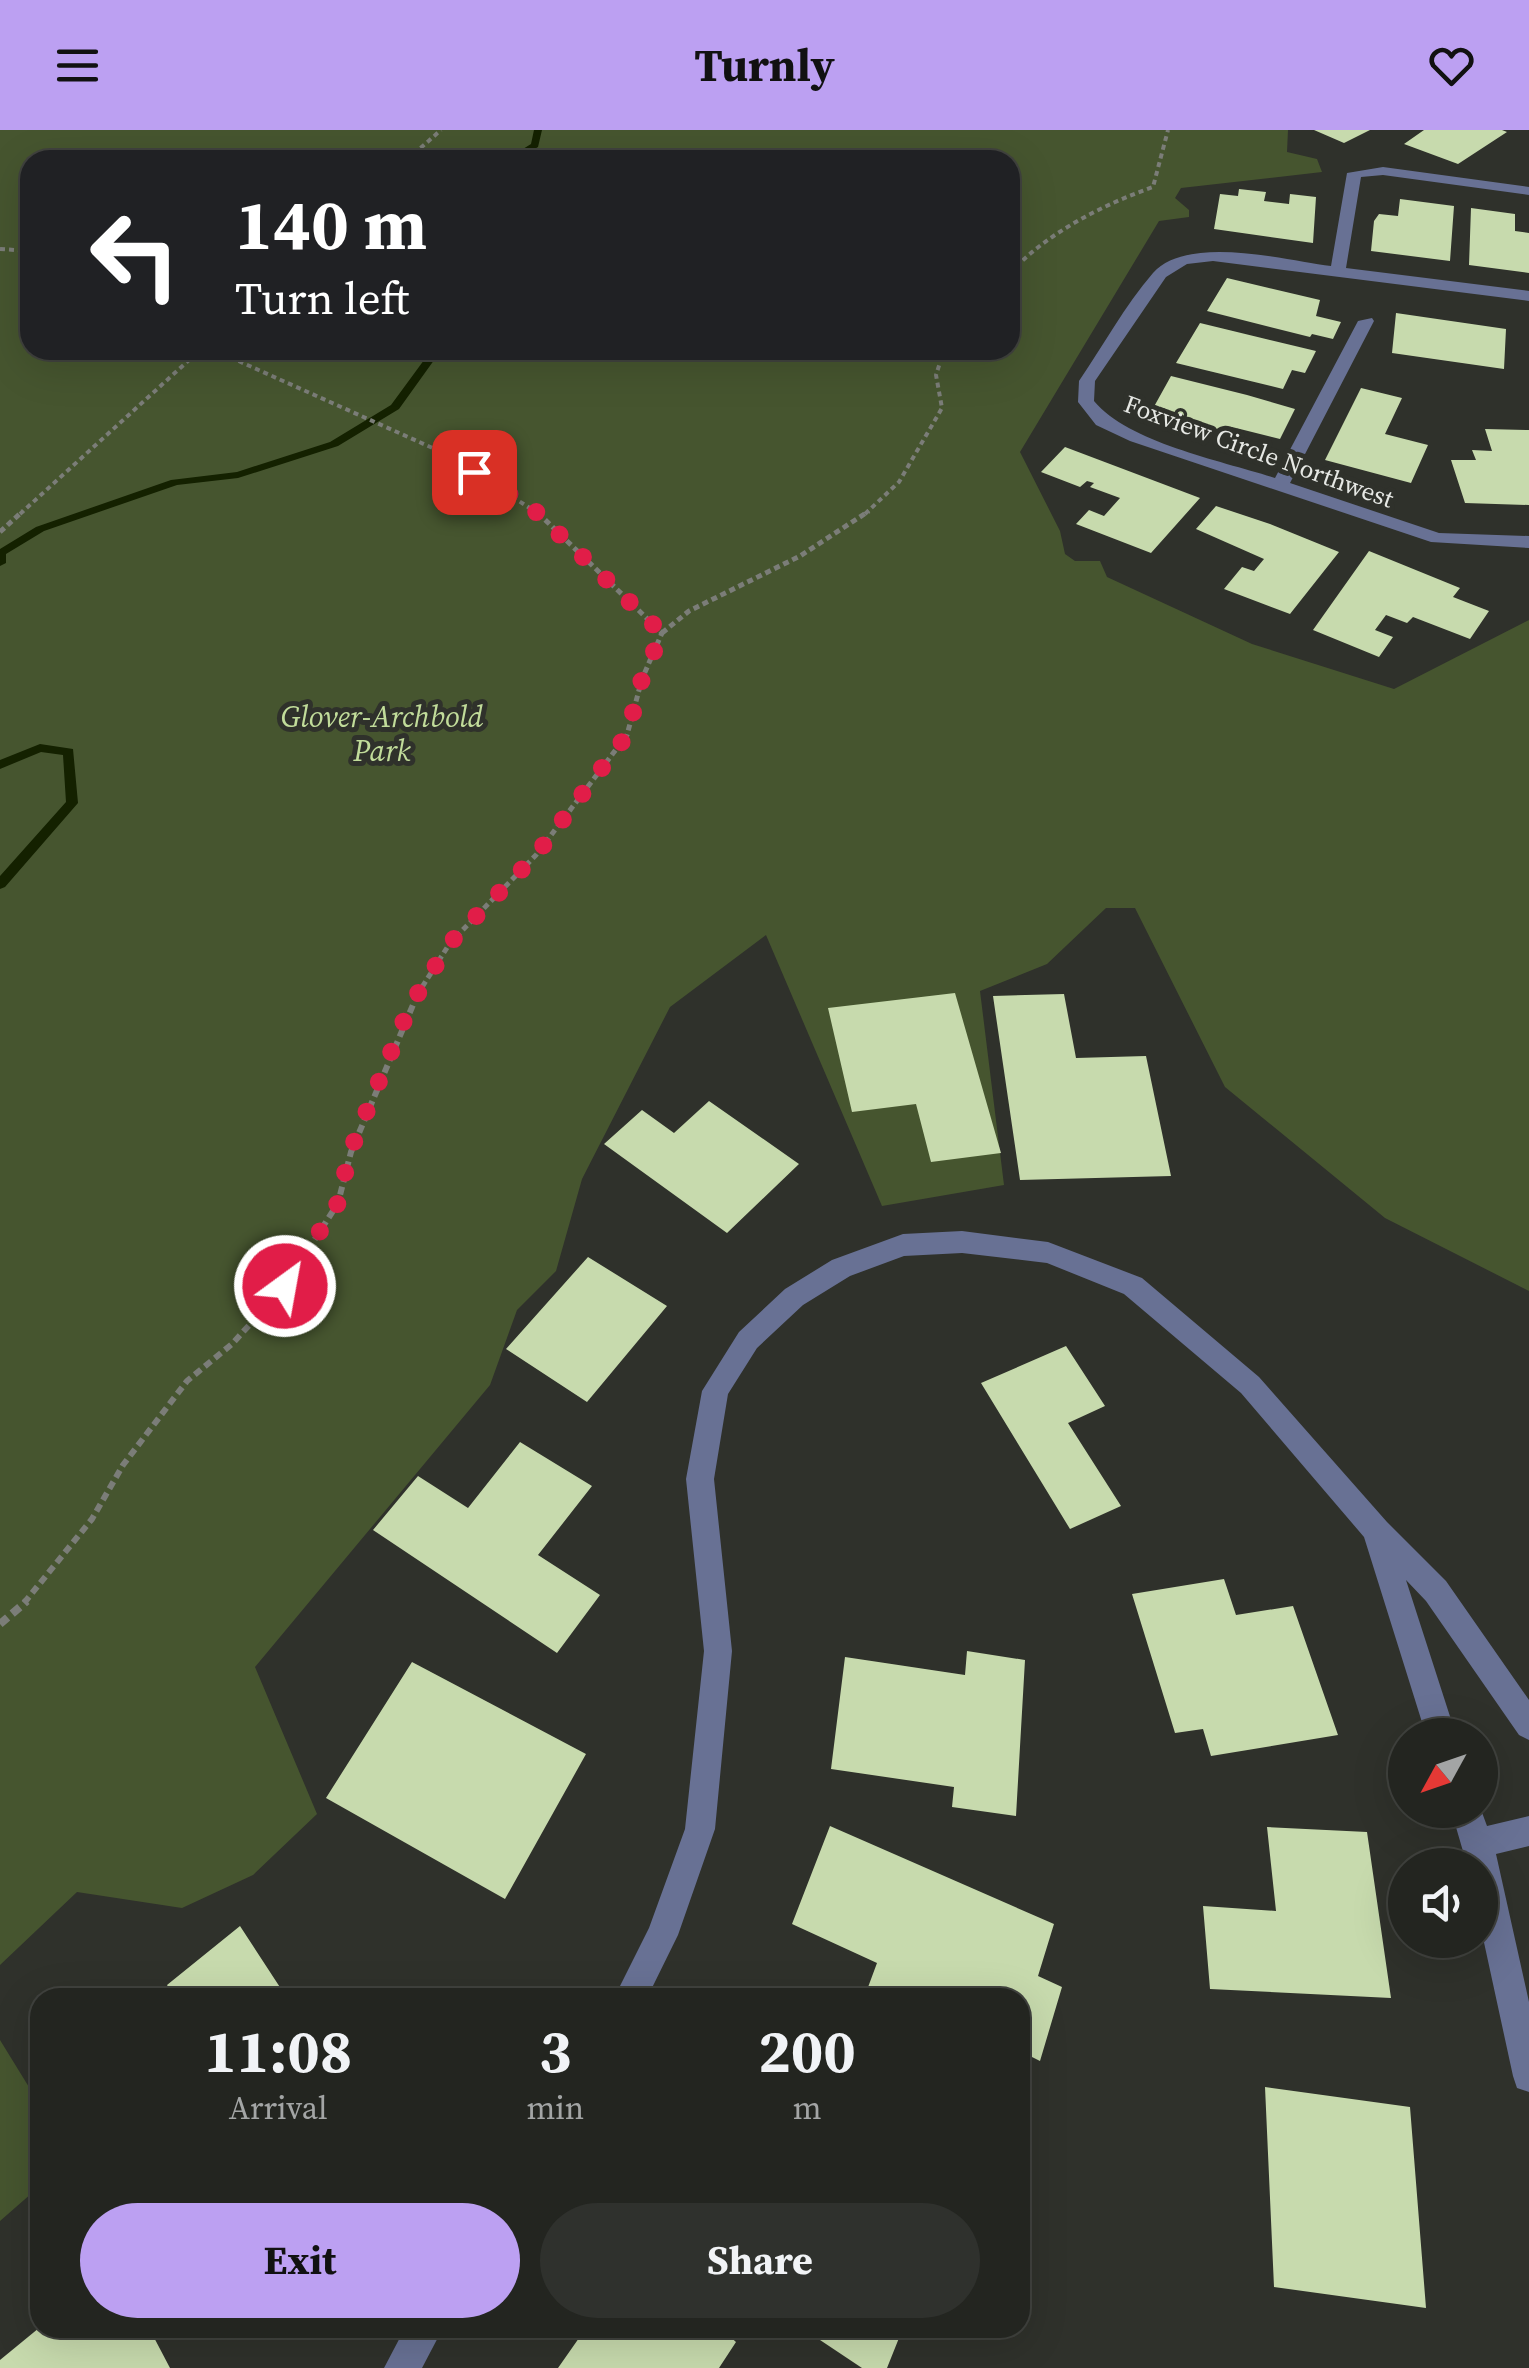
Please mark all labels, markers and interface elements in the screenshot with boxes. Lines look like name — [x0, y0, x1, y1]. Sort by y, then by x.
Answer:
text: Turnly — [694, 34, 835, 96]
icon: menu — [50, 38, 105, 93]
icon: heart — [1424, 38, 1479, 93]
text: 140 m — [235, 176, 427, 272]
icon: left — [70, 190, 200, 320]
text: Turn left — [235, 267, 409, 329]
street label: Foxview Circle Northwest — [1120, 386, 1399, 516]
pin — [432, 430, 517, 515]
icon: arrive — [447, 445, 502, 500]
park label: Glover-Archbold Park — [281, 696, 484, 771]
position arrow — [233, 1234, 337, 1338]
north arrow — [1388, 1718, 1498, 1828]
map controls — [1388, 1718, 1498, 1958]
button: sound — [1388, 1848, 1498, 1958]
text: 11:08 — [204, 2010, 352, 2092]
text: 3 — [539, 2010, 572, 2092]
text: 200 — [758, 2010, 856, 2092]
text: Arrival — [229, 2086, 328, 2130]
text: min — [526, 2086, 584, 2130]
text: m — [793, 2086, 821, 2130]
button: Exit — [80, 2203, 520, 2318]
button: Share — [540, 2203, 980, 2318]

